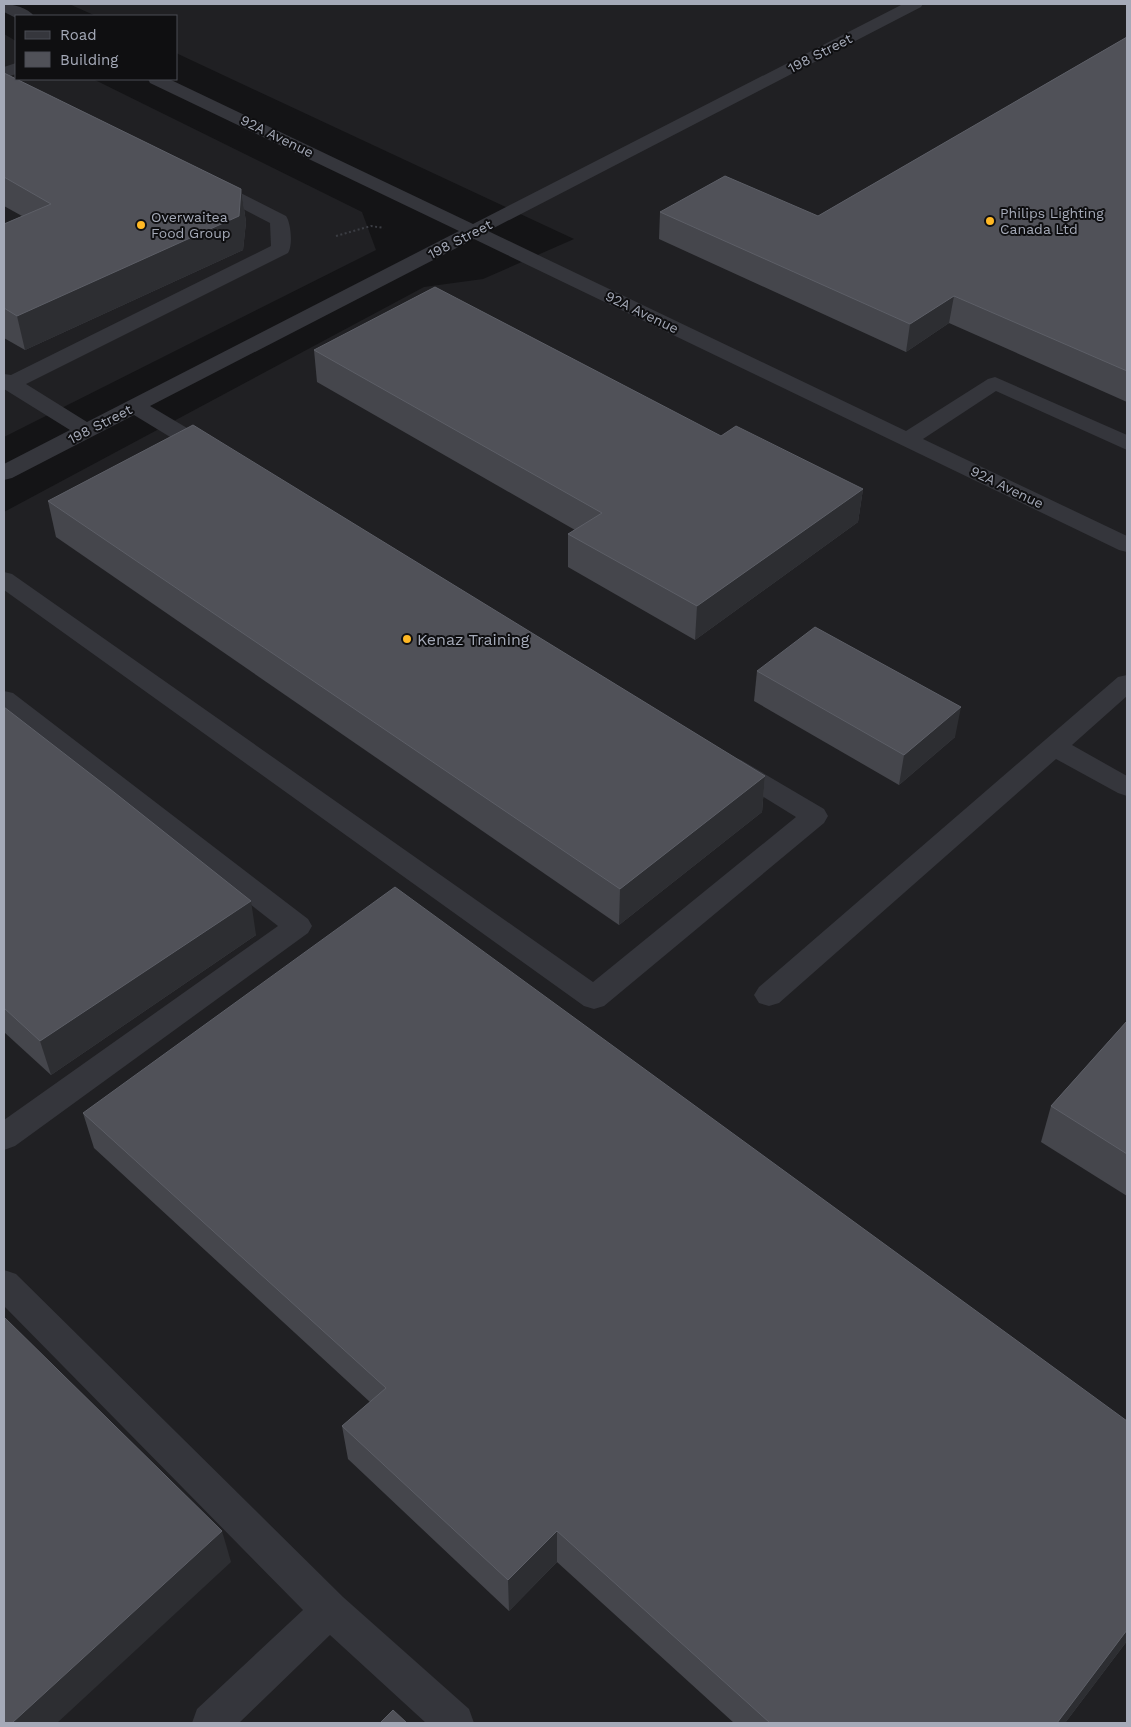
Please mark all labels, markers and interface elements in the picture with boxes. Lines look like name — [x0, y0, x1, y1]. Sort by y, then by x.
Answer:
legend — [15, 15, 178, 80]
text: Road — [60, 26, 97, 44]
street label: 198 Street — [785, 30, 855, 76]
text: Building — [60, 51, 118, 69]
street label: 92A Avenue — [238, 111, 316, 161]
place label: Philips Lighting Canada Ltd — [1000, 205, 1104, 237]
place label: Overwaitea Food Group — [151, 209, 231, 241]
marker: Philips Lighting Canada Ltd — [984, 215, 996, 227]
street label: 198 Street — [425, 216, 495, 262]
marker: Overwaitea Food Group — [135, 219, 147, 231]
street label: 92A Avenue — [603, 287, 681, 337]
street label: 198 Street — [65, 401, 135, 447]
street label: 92A Avenue — [968, 462, 1046, 512]
place label: Kenaz Training — [417, 630, 530, 649]
marker: Kenaz Training — [401, 633, 413, 645]

